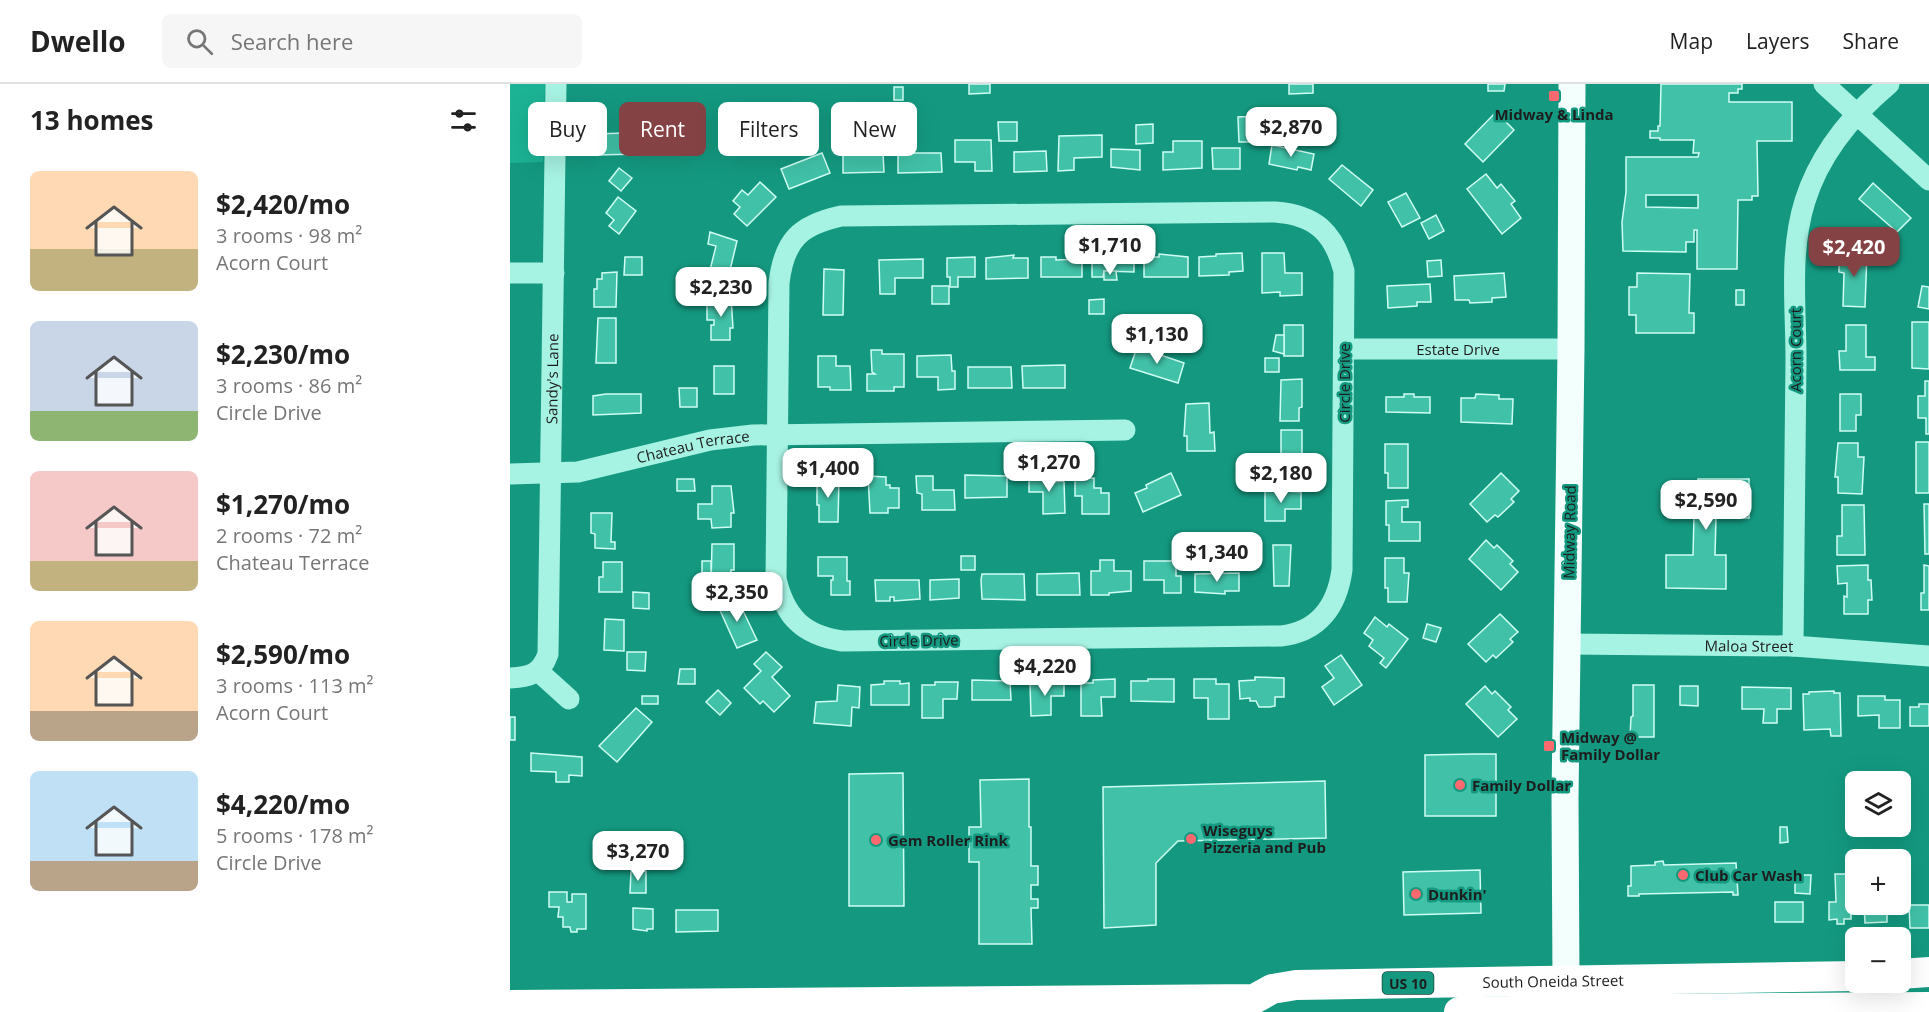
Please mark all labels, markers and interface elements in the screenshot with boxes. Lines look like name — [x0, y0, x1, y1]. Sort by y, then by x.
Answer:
search box — [162, 14, 582, 68]
text: Dwello — [30, 22, 126, 60]
icon: search — [183, 25, 216, 58]
text: Search here — [231, 26, 353, 56]
text: Map — [1670, 27, 1713, 55]
text: Layers — [1746, 27, 1810, 55]
text: Share — [1843, 27, 1899, 55]
marker: Midway & Linda — [1547, 89, 1561, 103]
text: 13 homes — [30, 102, 154, 138]
chip: Buy — [528, 102, 607, 156]
chip: Rent — [619, 102, 706, 156]
chip: Filters — [718, 102, 819, 156]
chip: New — [831, 102, 917, 156]
icon: filters — [447, 104, 480, 137]
place label: Midway & Linda — [1494, 104, 1614, 124]
pin: $2,870 — [1242, 107, 1340, 158]
text: $2,870 — [1260, 113, 1322, 140]
text: $2,420/mo — [216, 186, 350, 222]
icon: home — [78, 195, 150, 267]
text: 3 rooms · 98 m² — [216, 222, 362, 249]
pin: $1,710 — [1061, 225, 1159, 276]
pin: $2,420 — [1805, 227, 1903, 278]
text: $1,710 — [1079, 231, 1141, 258]
text: $2,420 — [1823, 233, 1885, 260]
text: Acorn Court — [216, 249, 328, 276]
pin: $2,230 — [672, 267, 770, 318]
text: $2,230 — [690, 273, 752, 300]
street label: Acorn Court — [1785, 308, 1805, 392]
pin: $1,130 — [1108, 314, 1206, 365]
text: $1,130 — [1126, 320, 1188, 347]
street label: Sandy's Lane — [541, 333, 562, 424]
text: $2,230/mo — [216, 336, 350, 372]
street label: Estate Drive — [1416, 339, 1500, 359]
street label: Circle Drive — [1334, 343, 1354, 423]
icon: home — [78, 345, 150, 417]
text: 3 rooms · 86 m² — [216, 372, 362, 399]
text: Circle Drive — [216, 399, 322, 426]
street label: Chateau Terrace — [634, 425, 751, 467]
pin: $1,270 — [1000, 442, 1098, 493]
pin: $1,400 — [779, 448, 877, 499]
text: $1,270 — [1018, 448, 1080, 475]
pin: $2,180 — [1232, 453, 1330, 504]
text: $1,400 — [797, 454, 859, 481]
text: $2,180 — [1250, 459, 1312, 486]
pin: $2,590 — [1657, 480, 1755, 531]
street label: Midway Road — [1558, 485, 1580, 579]
text: $1,270/mo — [216, 486, 350, 522]
text: $2,590 — [1675, 486, 1737, 513]
icon: home — [78, 495, 150, 567]
text: 2 rooms · 72 m² — [216, 522, 362, 549]
pin: $1,340 — [1168, 532, 1266, 583]
text: $1,340 — [1186, 538, 1248, 565]
text: Chateau Terrace — [216, 549, 369, 576]
pin: $2,350 — [688, 572, 786, 623]
text: $2,350 — [706, 578, 768, 605]
street label: Circle Drive — [879, 629, 959, 651]
street label: Maloa Street — [1704, 635, 1794, 656]
text: $2,590/mo — [216, 636, 350, 672]
icon: home — [78, 645, 150, 717]
pin: $4,220 — [996, 646, 1094, 697]
text: $4,220 — [1014, 652, 1076, 679]
text: 3 rooms · 113 m² — [216, 672, 374, 699]
text: Acorn Court — [216, 699, 328, 726]
place label: Midway @ Family Dollar — [1561, 727, 1660, 764]
marker: Midway @ Family Dollar — [1542, 739, 1556, 753]
map controls — [1845, 771, 1911, 993]
button: layers — [1845, 771, 1911, 837]
place label: Family Dollar — [1472, 775, 1571, 795]
marker: Family Dollar — [1453, 778, 1467, 792]
text: $4,220/mo — [216, 786, 350, 822]
icon: home — [78, 795, 150, 867]
place label: Wiseguys Pizzeria and Pub — [1203, 820, 1326, 857]
text: 5 rooms · 178 m² — [216, 822, 374, 849]
place label: Gem Roller Rink — [888, 830, 1009, 850]
pin: $3,270 — [589, 831, 687, 882]
marker: Wiseguys Pizzeria and Pub — [1184, 832, 1198, 846]
marker: Gem Roller Rink — [869, 833, 883, 847]
text: $3,270 — [607, 837, 669, 864]
text: Circle Drive — [216, 849, 322, 876]
button: + — [1845, 849, 1911, 915]
place label: Club Car Wash — [1695, 865, 1803, 885]
marker: Club Car Wash — [1676, 868, 1690, 882]
place label: Dunkin' — [1428, 884, 1487, 904]
marker: Dunkin' — [1409, 887, 1423, 901]
button: − — [1845, 927, 1911, 993]
street label: South Oneida Street — [1482, 970, 1624, 992]
road number: US 10 — [1382, 972, 1434, 994]

